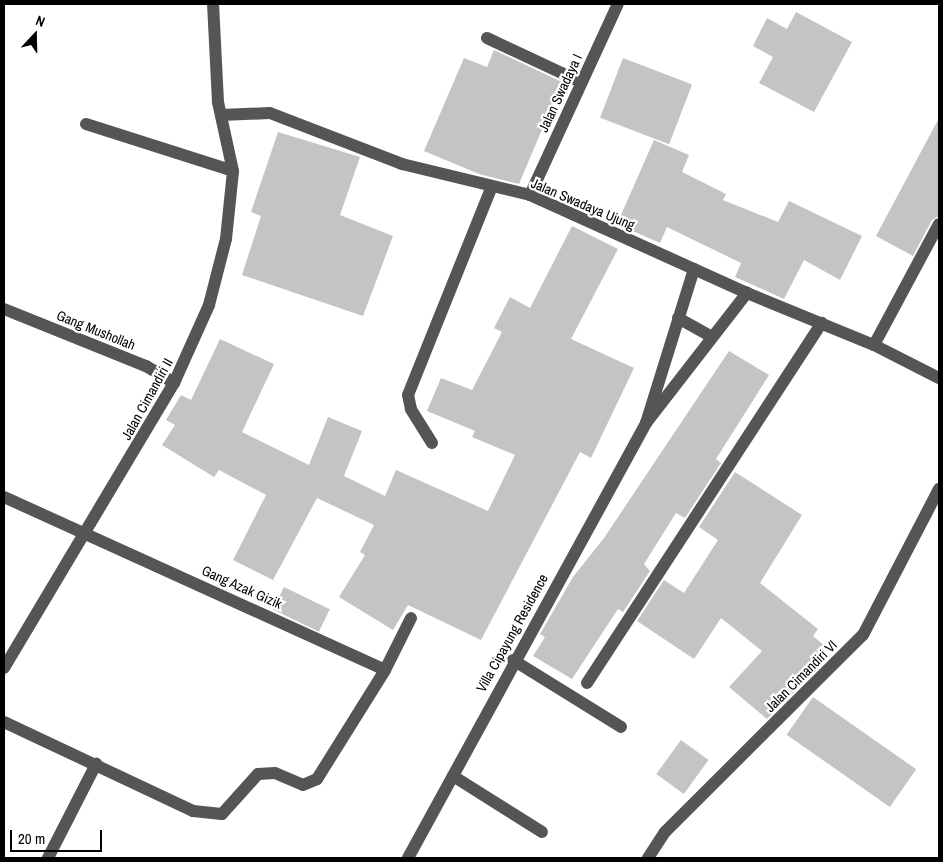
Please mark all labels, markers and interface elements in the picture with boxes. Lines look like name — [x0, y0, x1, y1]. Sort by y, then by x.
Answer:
north arrow — [10, 10, 60, 60]
text: N — [33, 11, 47, 31]
street label: Jalan Swadaya I — [535, 51, 585, 135]
street label: Jalan Swadaya Ujung — [529, 175, 637, 233]
street label: Gang Mushollah — [54, 307, 138, 353]
street label: Jalan Cimandiri II — [118, 355, 176, 443]
street label: Gang Azak Gizik — [199, 562, 285, 612]
street label: Villa Cipayung Residence — [473, 571, 551, 695]
street label: Jalan Cimandiri VI — [761, 636, 841, 716]
scale bar — [12, 820, 105, 852]
text: 20 m — [18, 828, 45, 849]

